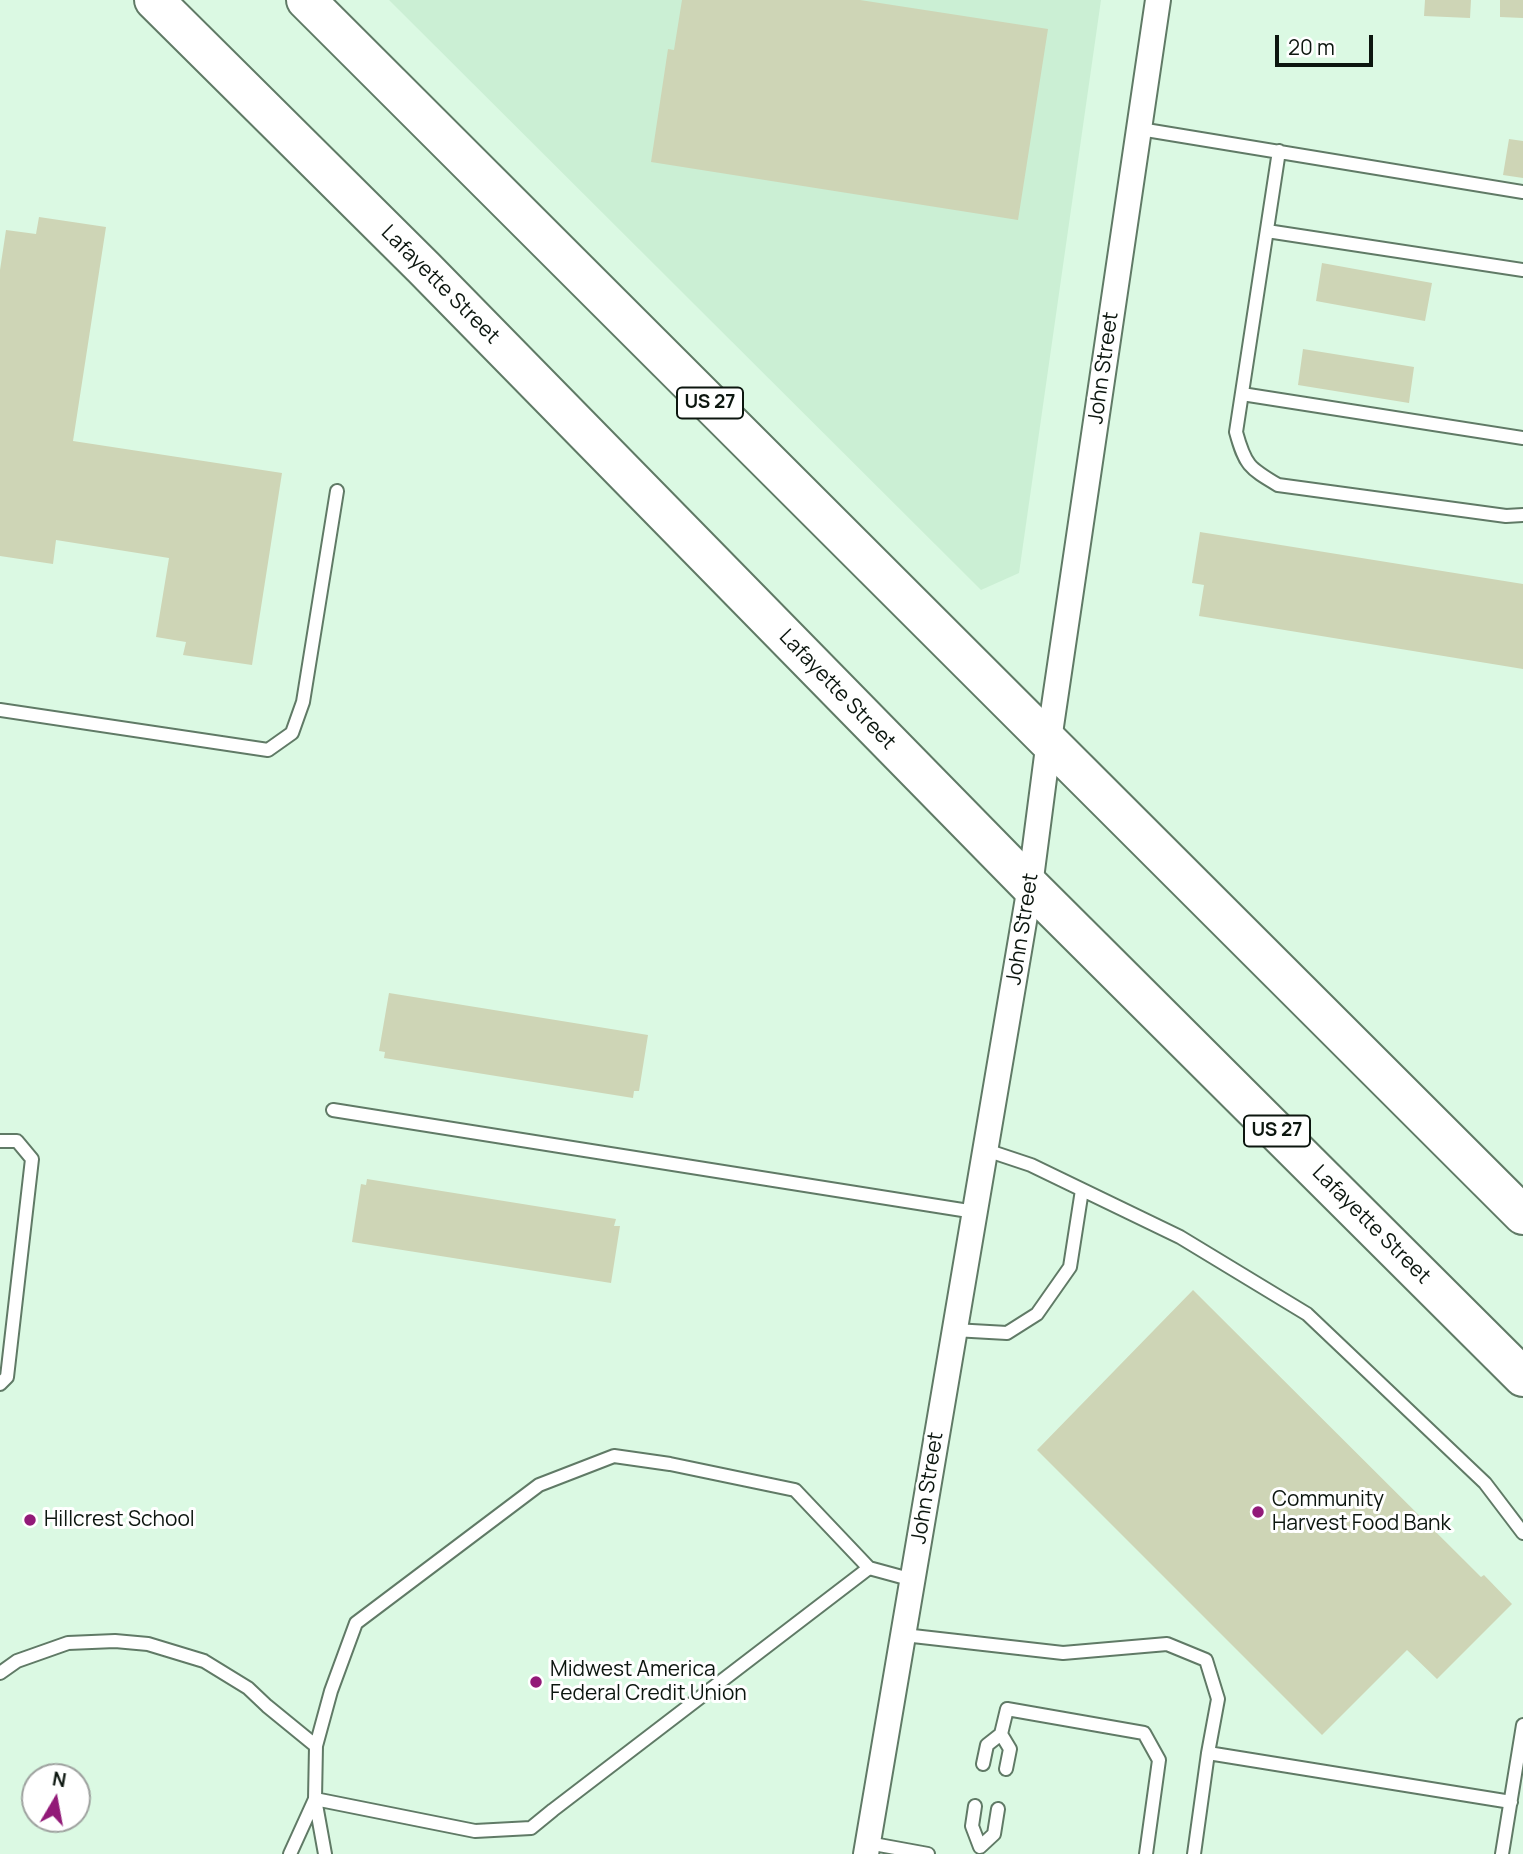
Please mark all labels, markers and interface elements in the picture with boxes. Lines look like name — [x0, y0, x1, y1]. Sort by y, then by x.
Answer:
scale bar — [1278, 21, 1376, 65]
text: 20 m — [1288, 33, 1335, 61]
street label: Lafayette Street — [376, 221, 504, 349]
street label: John Street — [1084, 310, 1124, 426]
road number: US 27 — [677, 388, 743, 418]
street label: Lafayette Street — [773, 625, 901, 755]
street label: John Street — [1002, 871, 1044, 987]
road number: US 27 — [1244, 1116, 1310, 1147]
street label: Lafayette Street — [1307, 1161, 1435, 1289]
street label: John Street — [907, 1430, 949, 1546]
place label: Community Harvest Food Bank — [1272, 1487, 1451, 1537]
marker: Community Harvest Food Bank — [1250, 1504, 1266, 1520]
place label: Hillcrest School — [44, 1507, 195, 1533]
marker: Hillcrest School — [22, 1512, 38, 1528]
place label: Midwest America Federal Credit Union — [550, 1657, 747, 1707]
marker: Midwest America Federal Credit Union — [528, 1674, 544, 1690]
north arrow — [21, 1763, 91, 1833]
text: N — [50, 1765, 68, 1793]

